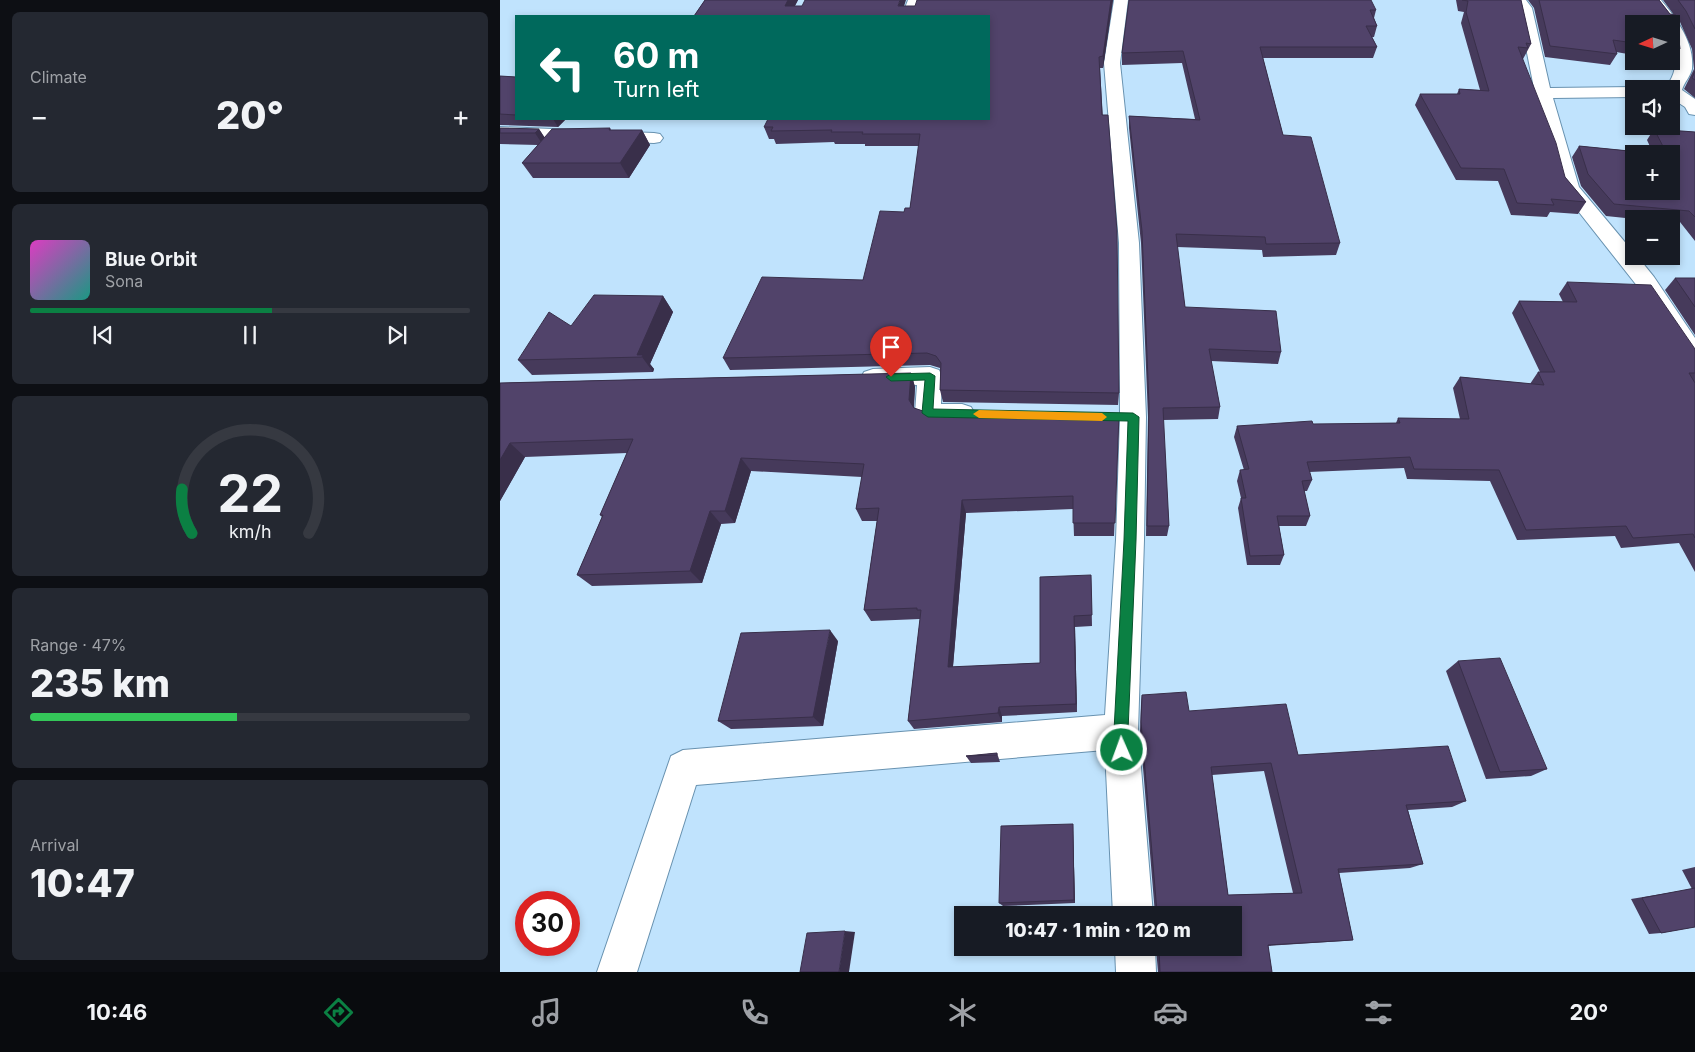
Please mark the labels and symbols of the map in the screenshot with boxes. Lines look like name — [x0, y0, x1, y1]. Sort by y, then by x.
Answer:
north arrow — [1625, 15, 1680, 70]
pin — [870, 326, 912, 377]
position arrow — [1095, 723, 1147, 775]
speed limit sign: 30 — [515, 891, 580, 956]

